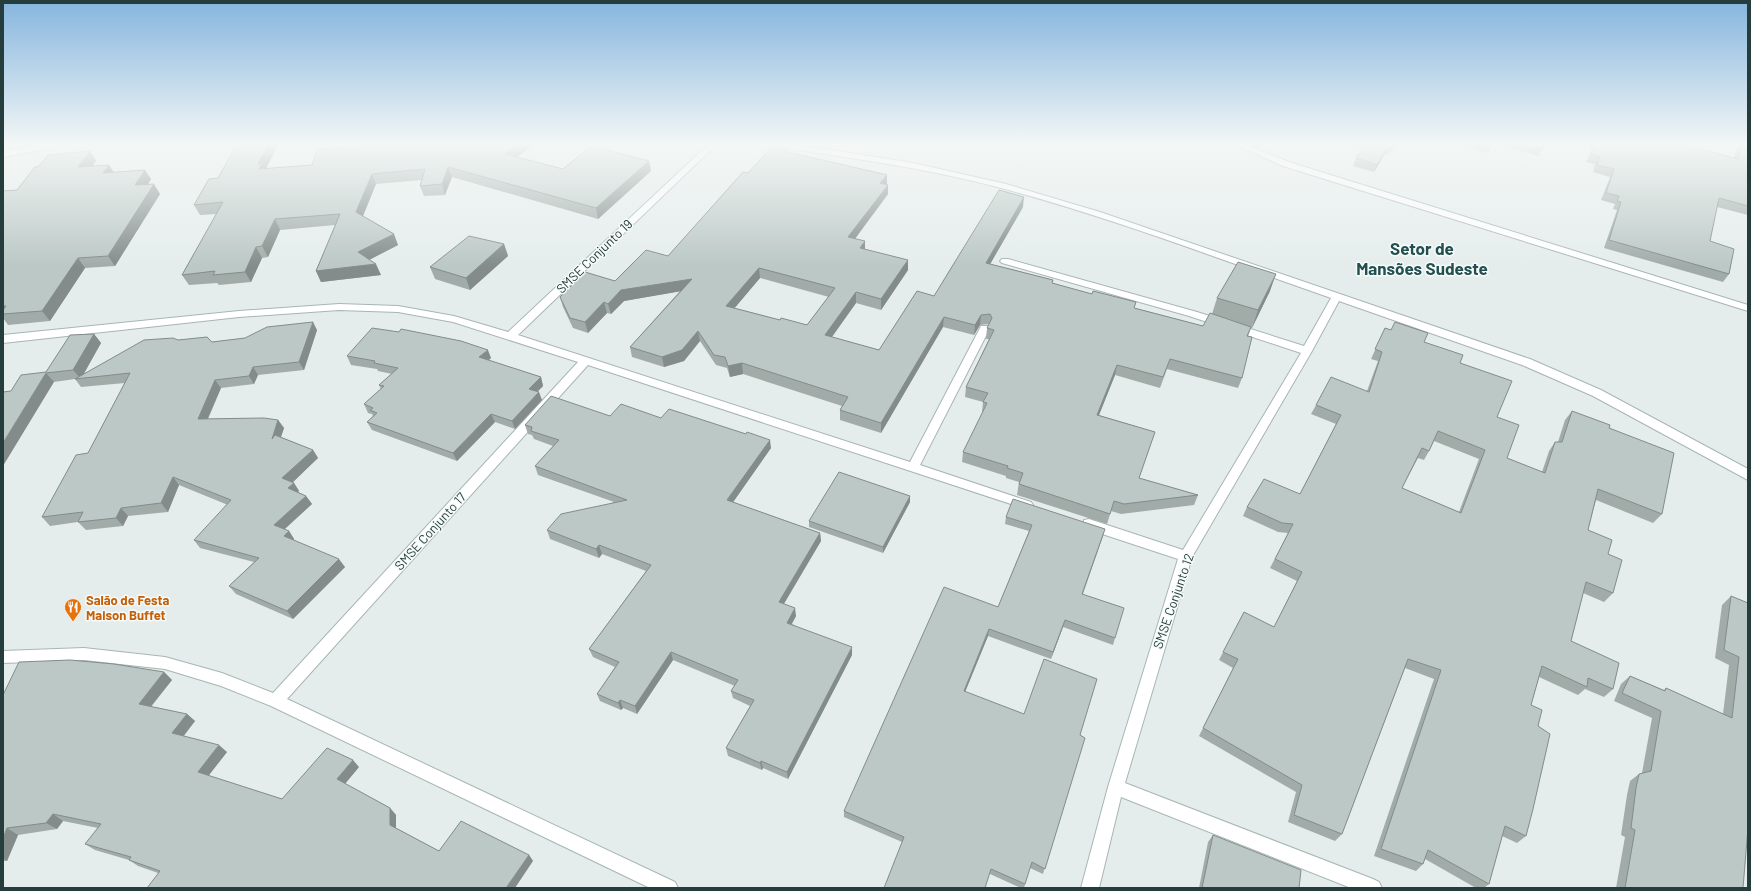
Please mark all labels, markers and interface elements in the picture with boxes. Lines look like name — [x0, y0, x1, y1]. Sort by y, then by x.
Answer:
street label: SMSE Conjunto 19 — [553, 216, 635, 296]
district label: Setor de Mansões Sudeste — [1356, 238, 1488, 278]
street label: SMSE Conjunto 17 — [391, 489, 469, 573]
street label: SMSE Conjunto 12 — [1149, 551, 1197, 651]
place label: Salão de Festa Maison Buffet — [86, 592, 169, 623]
restaurant icon: Salão de Festa Maison Buffet — [63, 597, 83, 622]

